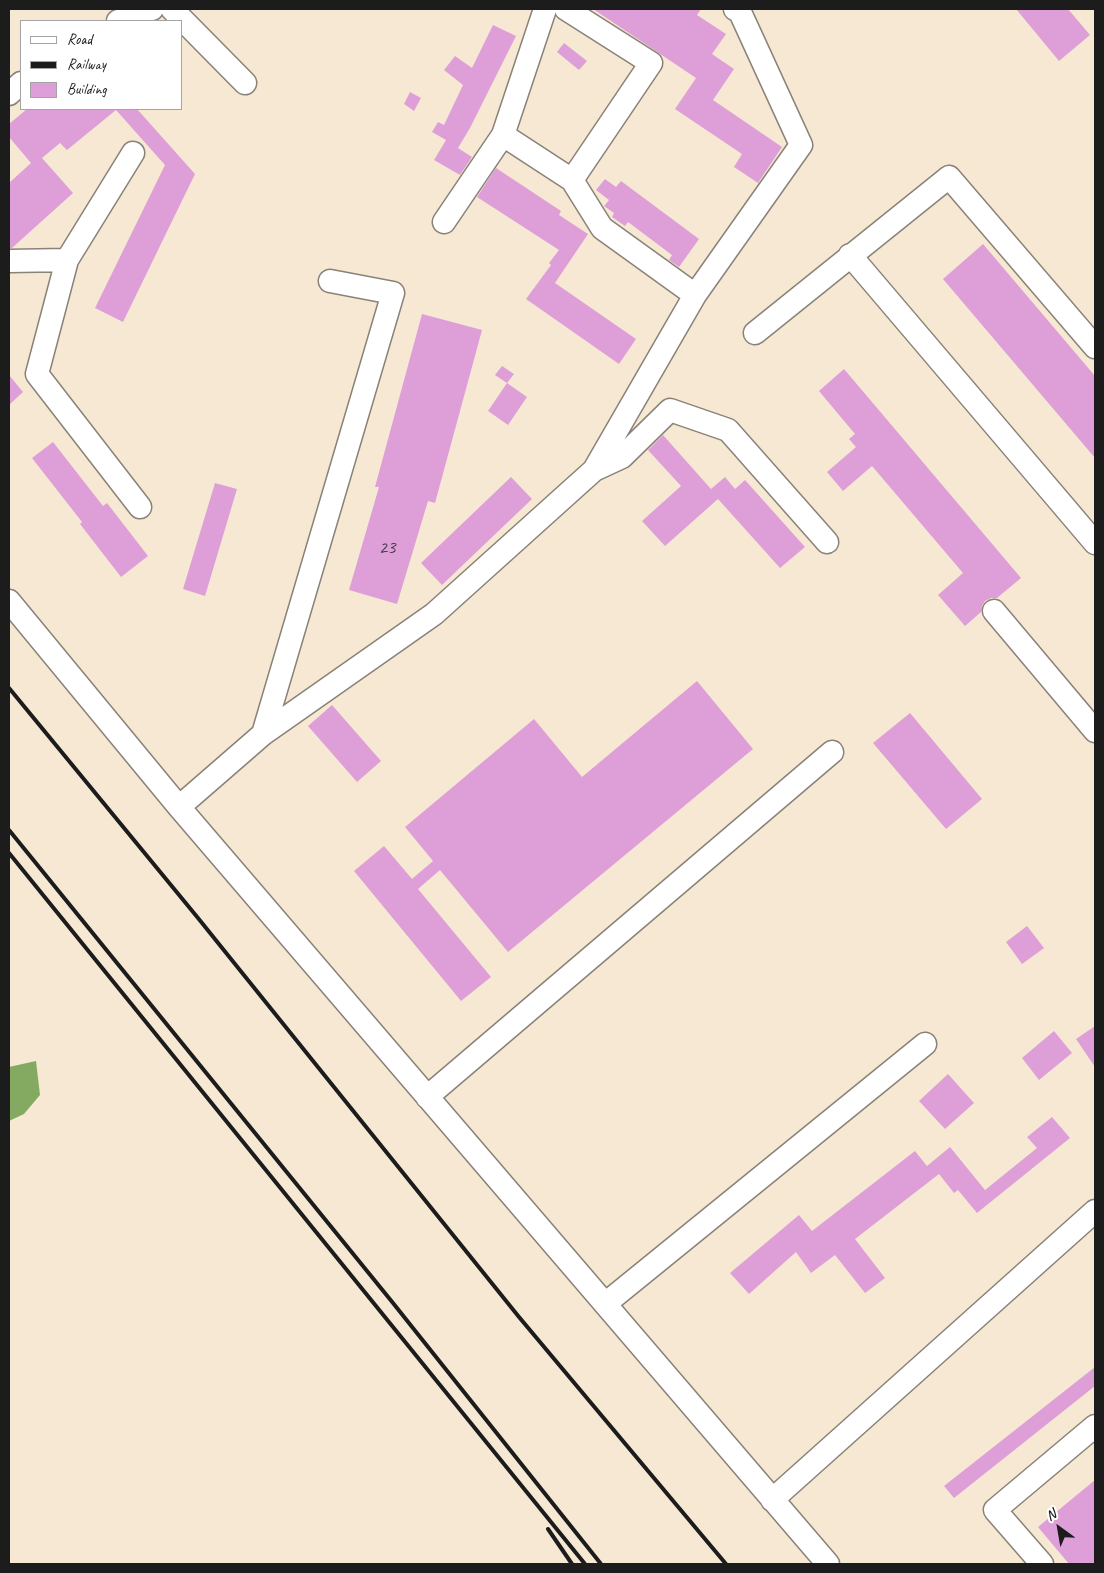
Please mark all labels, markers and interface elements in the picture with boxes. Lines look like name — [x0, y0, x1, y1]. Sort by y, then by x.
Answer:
legend — [20, 20, 182, 110]
text: Road — [67, 30, 92, 49]
text: Railway — [67, 55, 106, 74]
text: Building — [67, 80, 106, 99]
house number: 23 — [378, 537, 396, 559]
north arrow — [1034, 1503, 1084, 1553]
text: N — [1043, 1505, 1059, 1524]

